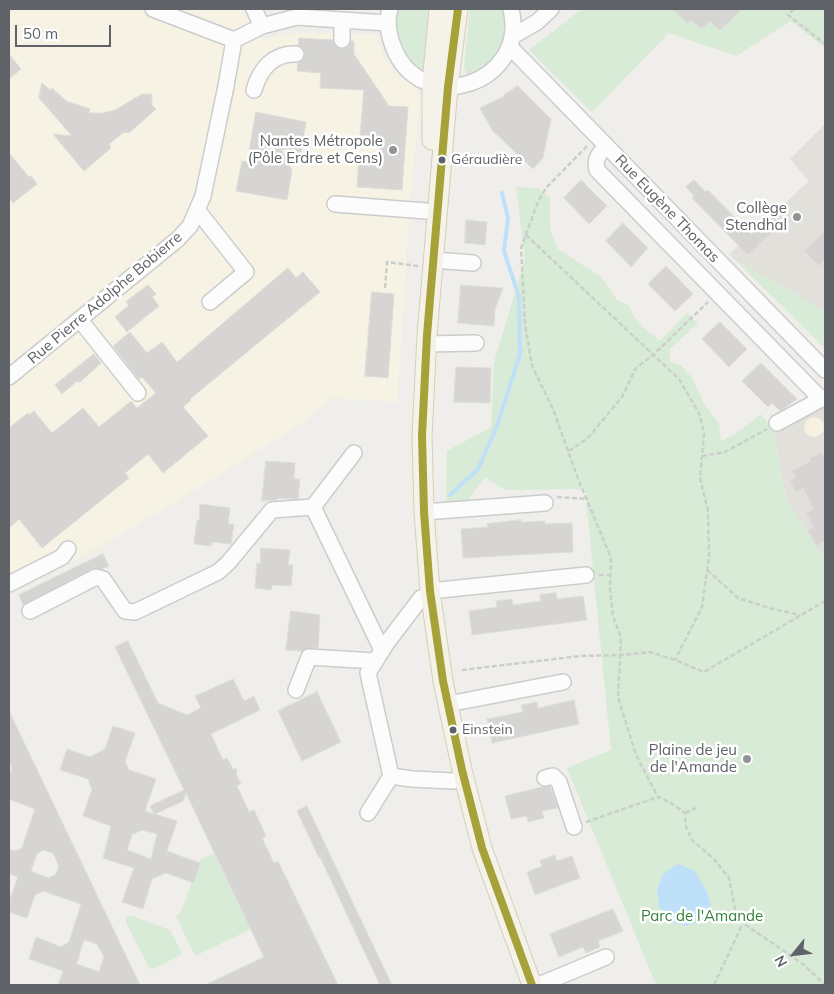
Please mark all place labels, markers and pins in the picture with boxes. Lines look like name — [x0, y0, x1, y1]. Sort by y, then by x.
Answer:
place label: Nantes Métropole (Pôle Erdre et Cens) — [248, 132, 383, 167]
marker: Nantes Métropole (Pôle Erdre et Cens) — [387, 144, 399, 156]
place label: Géraudière — [451, 152, 522, 168]
marker: Géraudière — [437, 155, 447, 165]
place label: Collège Stendhal — [725, 199, 787, 234]
marker: Collège Stendhal — [791, 211, 803, 223]
place label: Einstein — [462, 722, 513, 738]
marker: Einstein — [448, 725, 458, 735]
place label: Plaine de jeu de l'Amande — [649, 741, 737, 776]
marker: Plaine de jeu de l'Amande — [741, 753, 753, 765]

